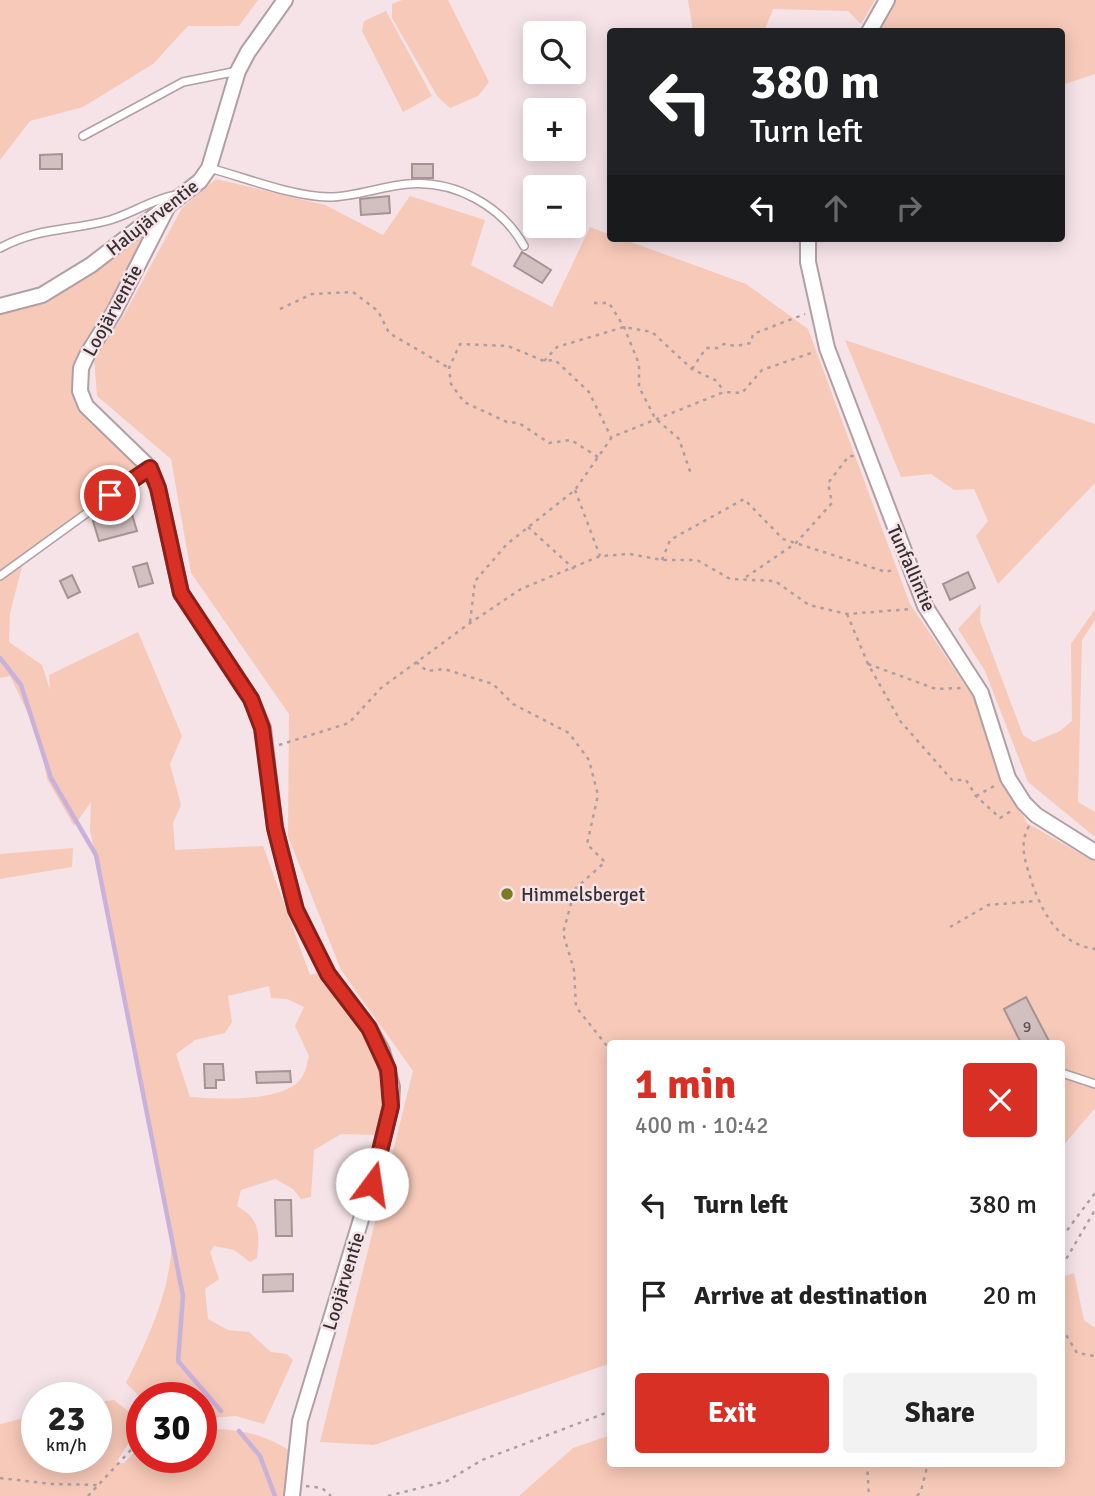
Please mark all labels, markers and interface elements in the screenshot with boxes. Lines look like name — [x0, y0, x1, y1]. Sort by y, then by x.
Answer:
map controls — [523, 21, 586, 238]
button: search — [523, 21, 586, 84]
text: 380 m — [750, 52, 880, 112]
icon: left — [635, 56, 726, 147]
button: + — [523, 98, 586, 161]
text: Turn left — [750, 112, 863, 151]
street label: Halujärventie — [102, 174, 203, 261]
button: − — [523, 175, 586, 238]
icon: left — [744, 189, 782, 227]
icon: ahead — [817, 189, 855, 227]
icon: right — [890, 189, 928, 227]
street label: Loojärventie — [78, 260, 148, 361]
pin — [80, 465, 140, 525]
icon: arrive — [91, 476, 129, 514]
street label: Tunfallintie — [881, 521, 941, 615]
place label: Himmelsberget — [521, 883, 646, 907]
marker: Himmelsberget — [499, 886, 515, 902]
house number: 9 — [1023, 1017, 1031, 1037]
text: 1 min — [635, 1059, 736, 1110]
button: close — [963, 1063, 1037, 1137]
text: 400 m · 10:42 — [635, 1111, 769, 1140]
position arrow — [335, 1147, 409, 1221]
icon: left — [635, 1186, 673, 1224]
text: Turn left — [694, 1189, 788, 1221]
text: 380 m — [968, 1189, 1037, 1221]
street label: Loojärventie — [318, 1229, 370, 1333]
icon: arrive — [635, 1277, 673, 1315]
text: Arrive at destination — [694, 1280, 927, 1312]
text: 20 m — [982, 1280, 1037, 1312]
button: Exit — [635, 1373, 829, 1453]
button: Share — [843, 1373, 1037, 1453]
speed limit sign: 30 — [126, 1382, 217, 1473]
text: 23 — [48, 1397, 85, 1440]
text: km/h — [46, 1434, 87, 1456]

